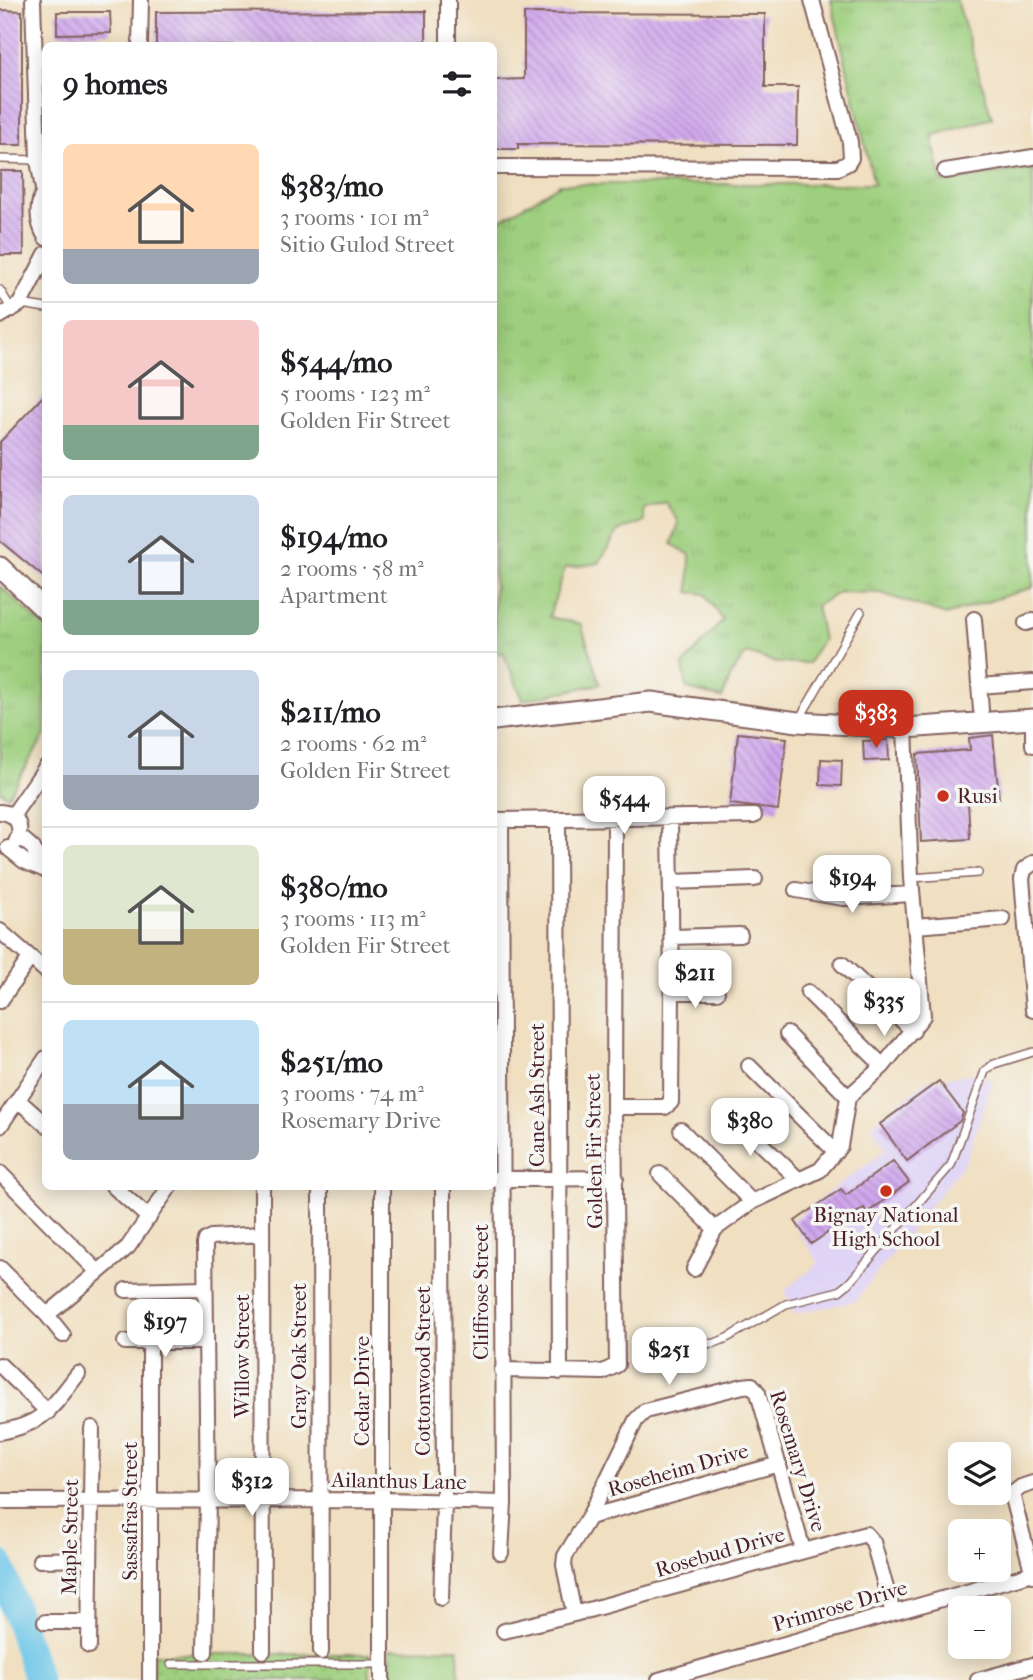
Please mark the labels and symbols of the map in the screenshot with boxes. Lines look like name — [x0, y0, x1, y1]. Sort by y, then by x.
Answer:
pin: $383 — [835, 690, 917, 750]
pin: $544 — [583, 776, 665, 836]
place label: Rusi — [957, 784, 998, 808]
marker: Rusi — [935, 788, 951, 804]
pin: $194 — [811, 856, 893, 915]
pin: $211 — [654, 950, 736, 1010]
pin: $335 — [843, 978, 925, 1038]
street label: Cane Ash Street — [525, 1023, 549, 1167]
street label: Golden Fir Street — [581, 1072, 607, 1229]
pin: $380 — [709, 1098, 791, 1158]
marker: Bignay National High School — [878, 1183, 894, 1199]
place label: Bignay National High School — [813, 1203, 959, 1251]
street label: Cliffrose Street — [469, 1223, 493, 1360]
street label: Gray Oak Street — [287, 1283, 311, 1429]
street label: Cottonwood Street — [411, 1286, 435, 1456]
street label: Willow Street — [230, 1294, 254, 1419]
pin: $197 — [124, 1300, 206, 1359]
pin: $251 — [628, 1328, 710, 1387]
street label: Cedar Drive — [350, 1336, 374, 1446]
street label: Rosemary Drive — [765, 1387, 831, 1535]
street label: Roseheim Drive — [605, 1438, 751, 1502]
street label: Sassafras Street — [118, 1441, 142, 1581]
pin: $312 — [211, 1458, 293, 1518]
street label: Ailanthus Lane — [330, 1468, 467, 1494]
street label: Maple Street — [57, 1478, 83, 1595]
street label: Rosebud Drive — [652, 1522, 788, 1582]
street label: Primrose Drive — [770, 1575, 910, 1637]

